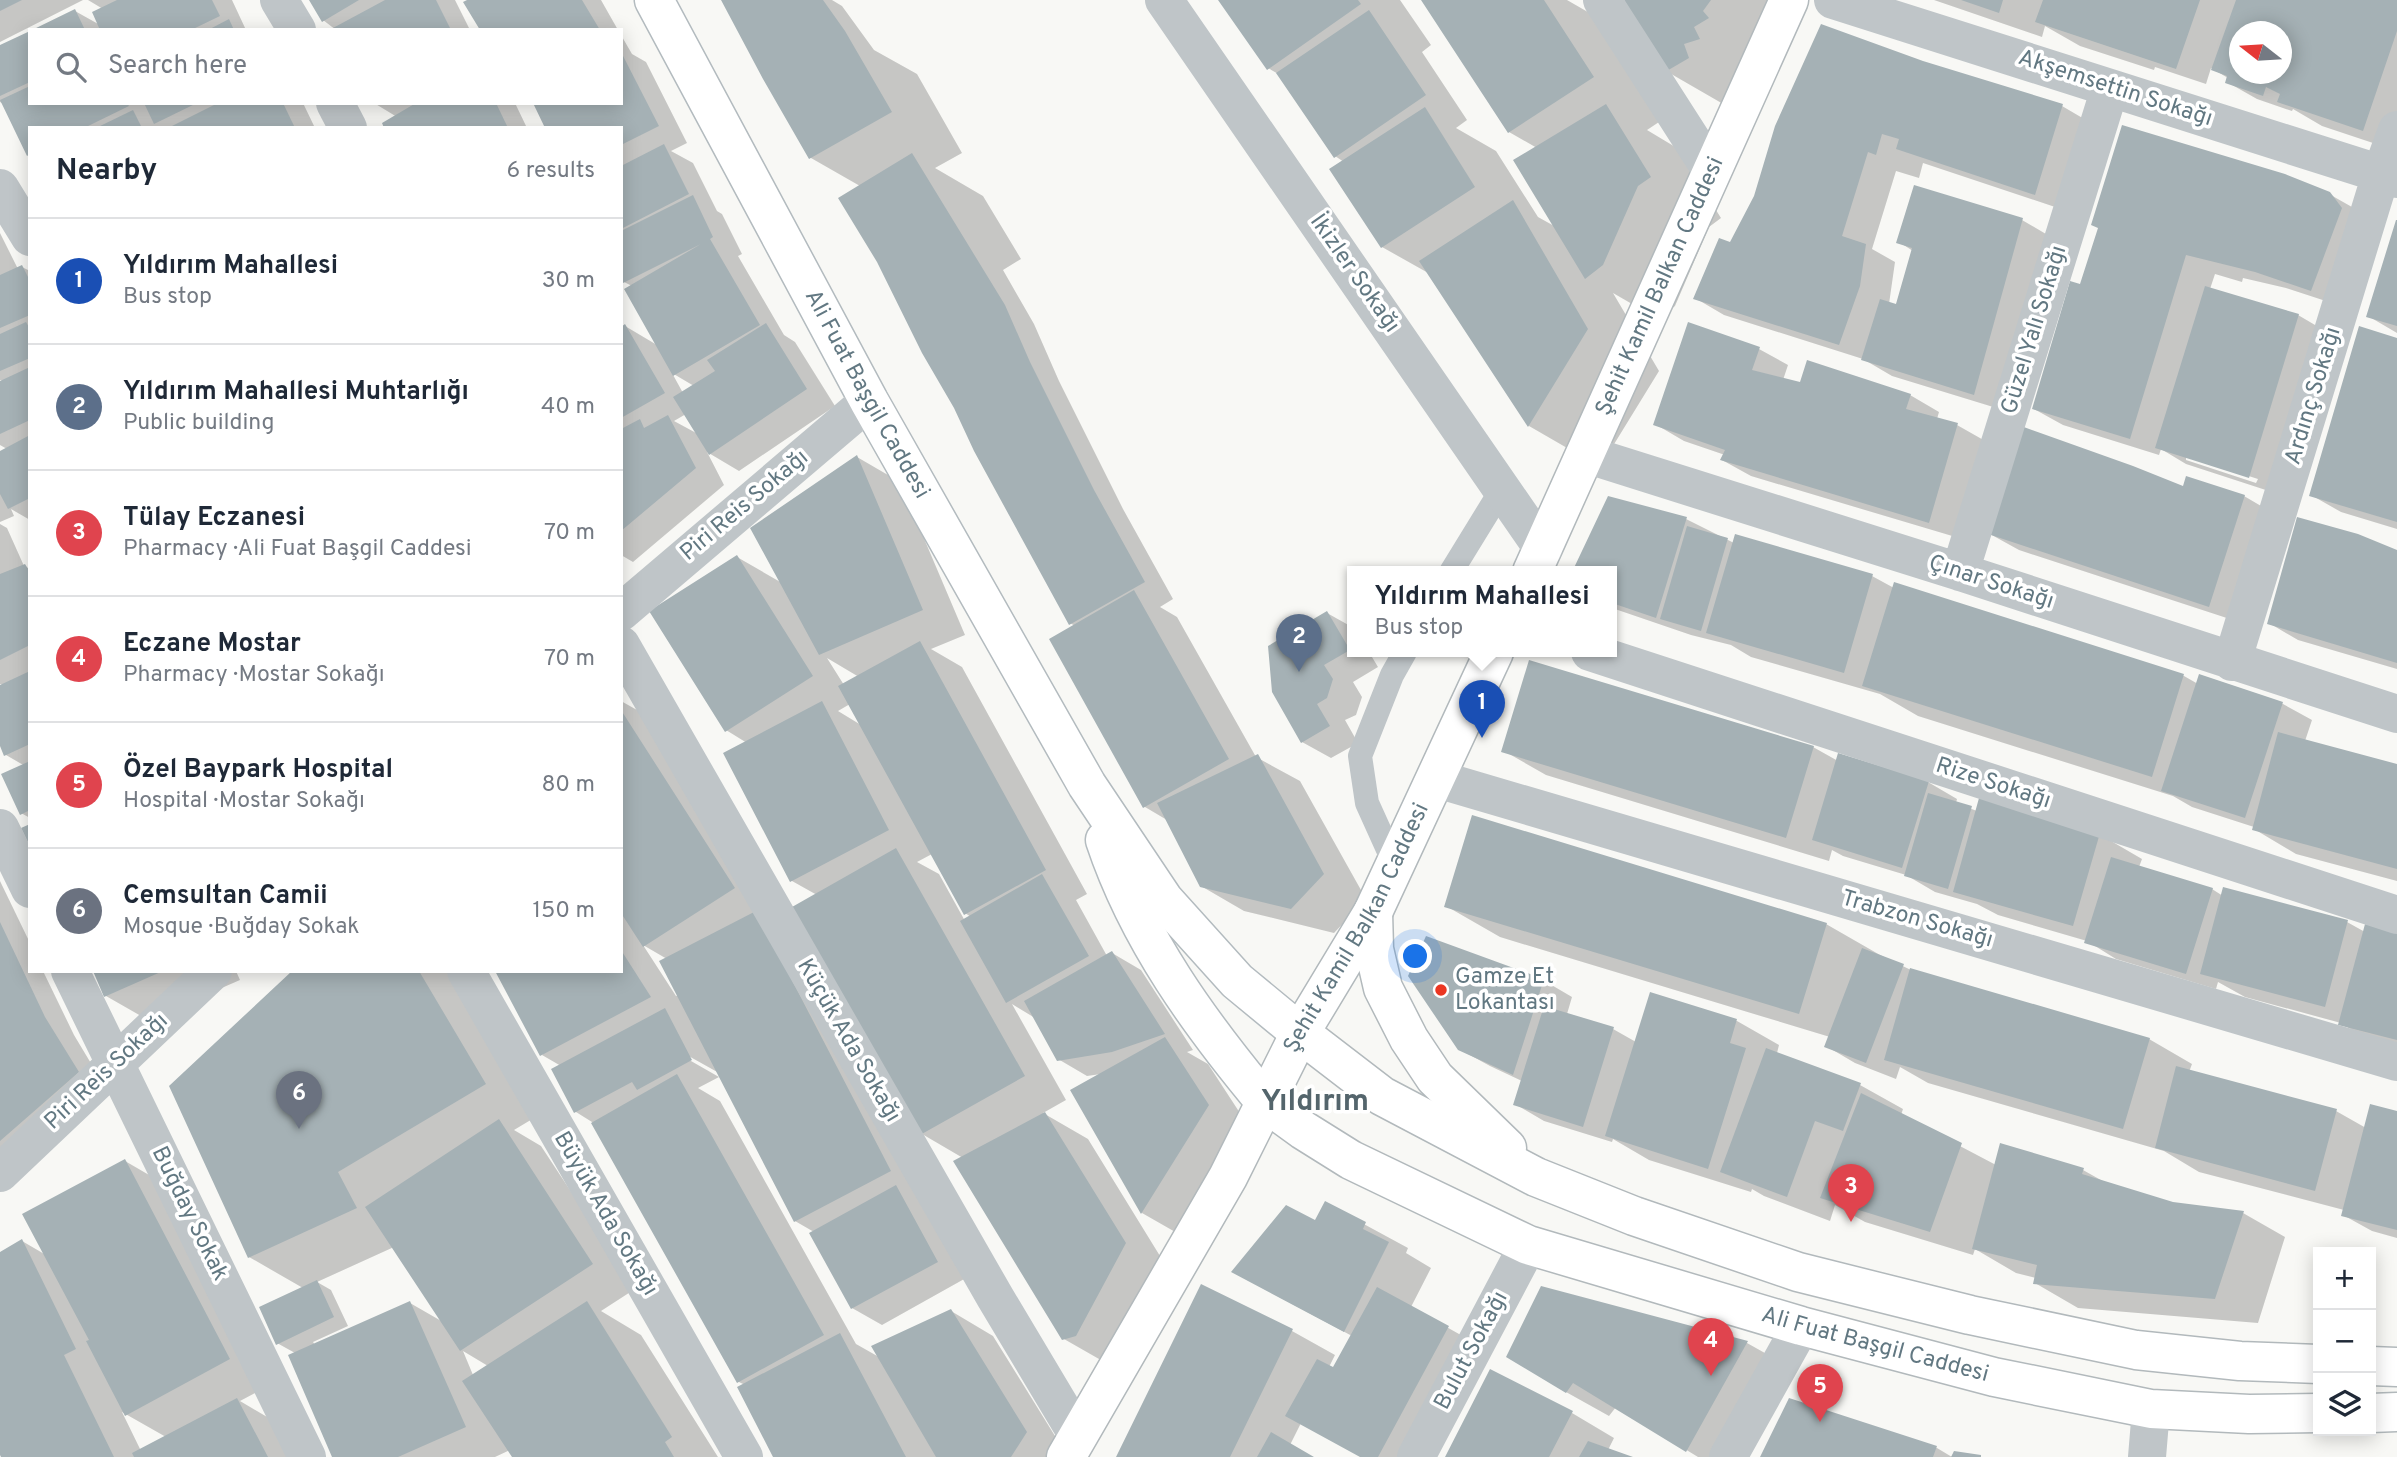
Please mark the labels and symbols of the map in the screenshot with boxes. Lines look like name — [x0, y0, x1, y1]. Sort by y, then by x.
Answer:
north arrow — [2229, 21, 2292, 84]
street label: Akşemsettin Sokağı — [2014, 44, 2216, 134]
street label: Şehit Kamil Balkan Caddesi — [1590, 153, 1731, 420]
street label: İkizler Sokağı — [1302, 208, 1406, 339]
street label: Güzel Yalı Sokağı — [1996, 242, 2074, 418]
street label: Ali Fuat Başgil Caddesi — [798, 285, 936, 504]
street label: Ardınç Sokağı — [2279, 324, 2349, 468]
street label: Piri Reis Sokağı — [675, 444, 815, 568]
street label: Çınar Sokağı — [1925, 549, 2057, 617]
pin: 2 — [1276, 614, 1322, 672]
pin: 1 — [1459, 680, 1505, 738]
street label: Rize Sokağı — [1932, 752, 2054, 816]
street label: Şehit Kamil Balkan Caddesi — [1278, 798, 1436, 1058]
street label: Trabzon Sokağı — [1838, 885, 1996, 955]
your location — [1398, 939, 1432, 973]
street label: Küçük Ada Sokağı — [789, 954, 907, 1128]
place label: Gamze Et Lokantası — [1455, 963, 1555, 1018]
marker: Gamze Et Lokantası — [1433, 982, 1449, 998]
street label: Piri Reis Sokağı — [39, 1007, 175, 1137]
pin: 6 — [276, 1071, 322, 1129]
district label: Yıldırım — [1261, 1084, 1369, 1121]
street label: Büyük Ada Sokağı — [546, 1127, 664, 1301]
street label: Buğday Sokak — [144, 1142, 234, 1286]
pin: 3 — [1828, 1164, 1874, 1222]
street label: Bulut Sokağı — [1429, 1287, 1515, 1415]
street label: Ali Fuat Başgil Caddesi — [1758, 1301, 1992, 1389]
pin: 4 — [1688, 1318, 1734, 1376]
pin: 5 — [1797, 1364, 1843, 1422]

